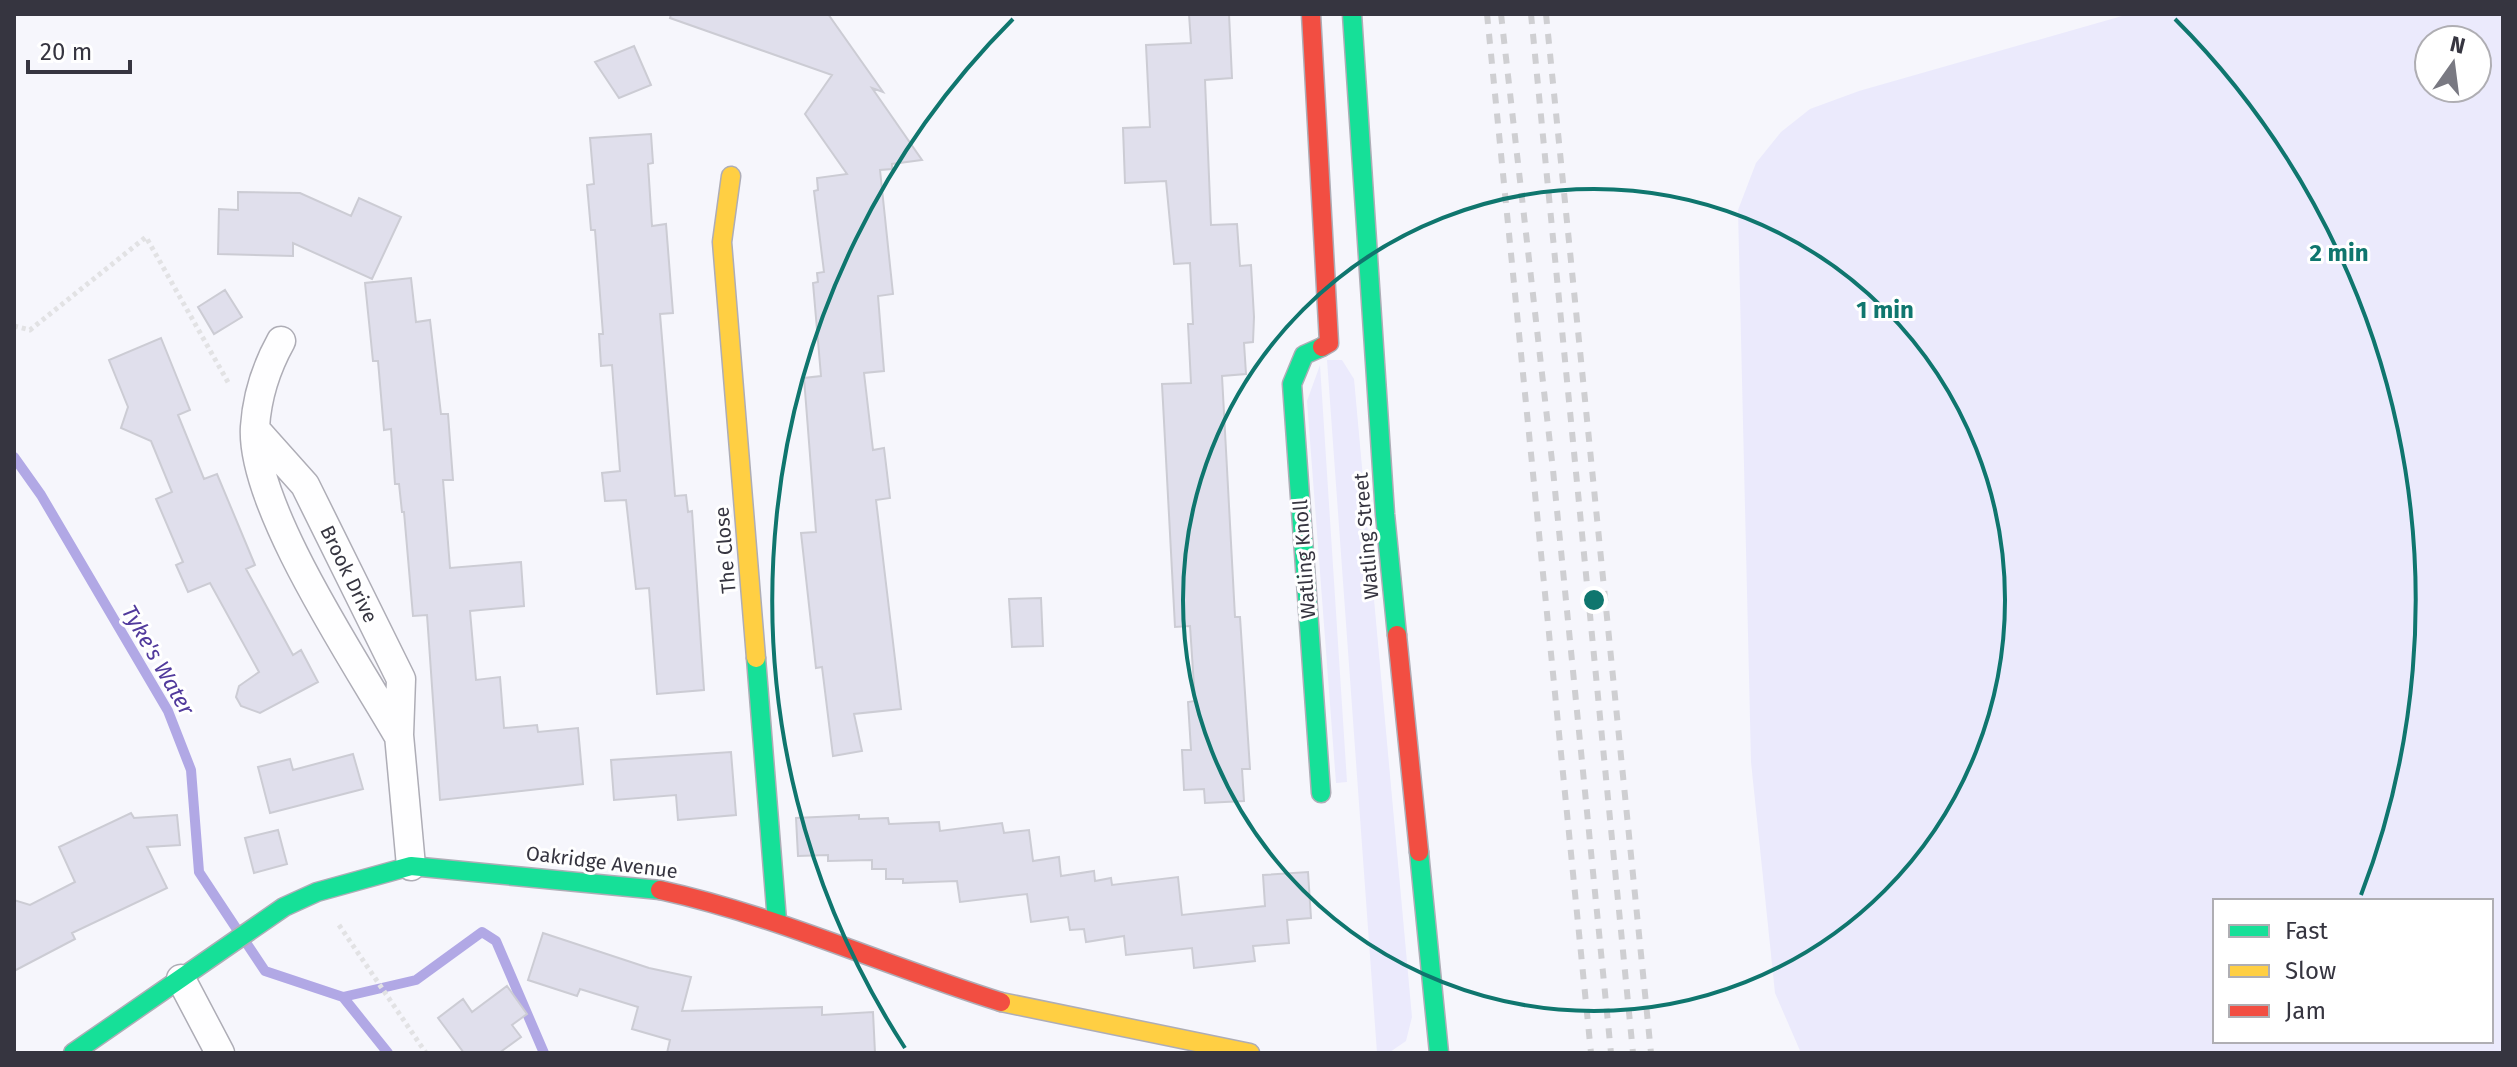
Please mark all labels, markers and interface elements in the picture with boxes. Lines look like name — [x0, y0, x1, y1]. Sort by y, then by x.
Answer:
scale bar — [28, 24, 130, 74]
north arrow — [2413, 24, 2493, 104]
text: N — [2447, 30, 2468, 60]
text: 20 m — [40, 38, 92, 66]
text: 2 min — [2310, 239, 2369, 267]
text: 1 min — [1856, 296, 1914, 324]
street label: Watling Street — [1348, 471, 1383, 600]
street label: Watling Knoll — [1288, 498, 1320, 620]
street label: The Close — [709, 506, 741, 594]
street label: Brook Drive — [315, 522, 383, 626]
centre of rings — [1580, 586, 1608, 614]
water label: Tyke's Water — [116, 600, 201, 720]
street label: Oakridge Avenue — [525, 841, 679, 883]
legend — [2213, 899, 2493, 1043]
text: Fast — [2285, 917, 2328, 945]
text: Slow — [2285, 957, 2336, 985]
text: Jam — [2285, 997, 2326, 1025]

